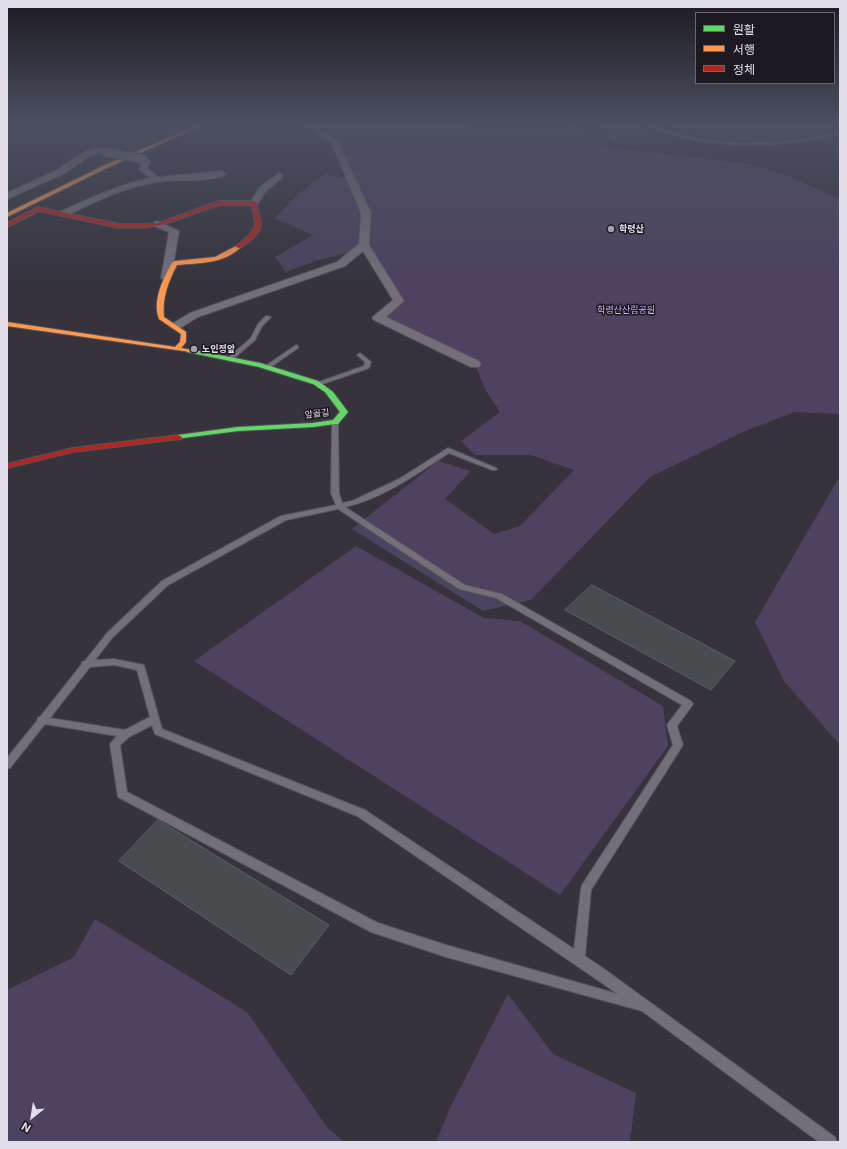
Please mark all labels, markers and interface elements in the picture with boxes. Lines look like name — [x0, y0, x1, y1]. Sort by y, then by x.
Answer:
legend — [695, 12, 835, 84]
text: 원활 — [733, 22, 755, 37]
text: 서행 — [733, 42, 755, 57]
text: 정체 — [733, 62, 755, 77]
marker: 학령산 — [606, 224, 616, 234]
place label: 학령산 — [619, 224, 644, 234]
park label: 학령산산림공원 — [597, 305, 655, 315]
marker: 노인정앞 — [189, 344, 199, 354]
place label: 노인정앞 — [202, 344, 235, 354]
street label: 앞골길 — [304, 407, 330, 421]
north arrow — [12, 1097, 52, 1137]
text: N — [19, 1119, 33, 1136]

